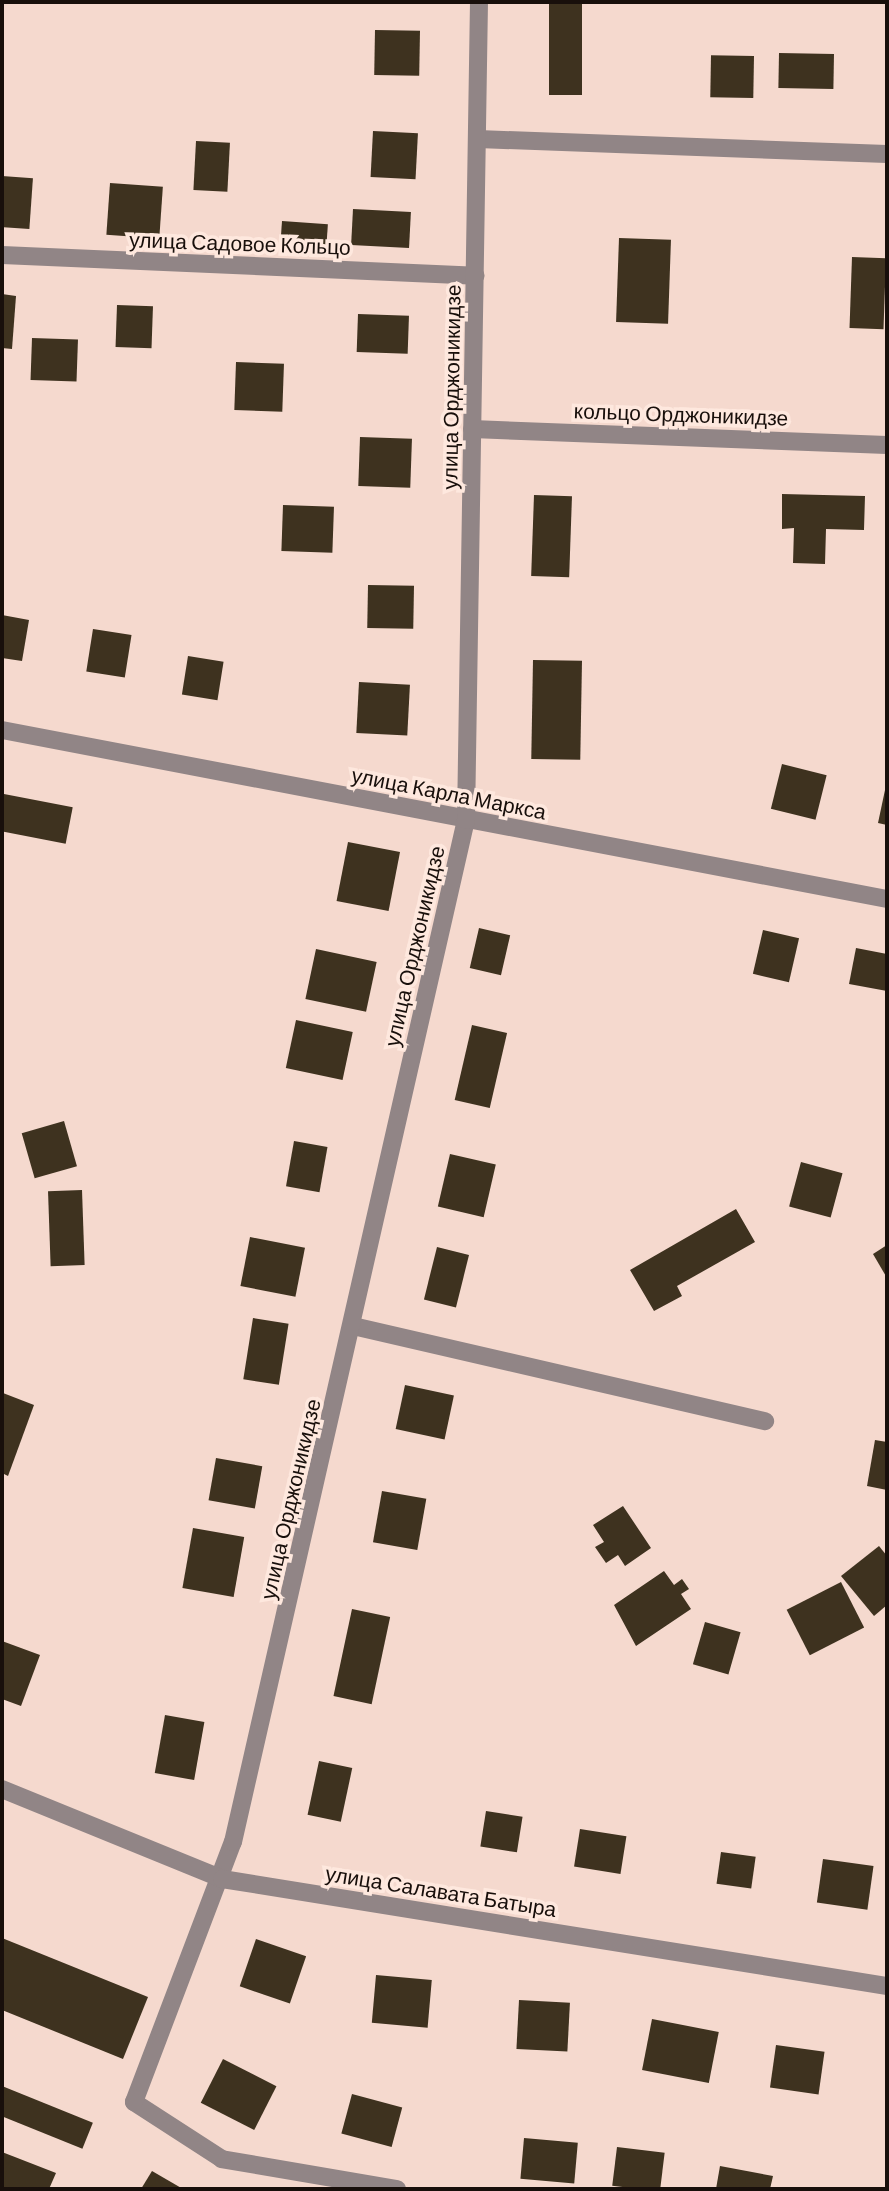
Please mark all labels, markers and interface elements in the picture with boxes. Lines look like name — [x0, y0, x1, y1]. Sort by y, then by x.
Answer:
street label: улица Садовое Кольцо — [129, 227, 351, 259]
street label: улица Орджоникидзе — [437, 284, 465, 490]
street label: кольцо Орджоникидзе — [573, 398, 789, 430]
street label: улица Карла Маркса — [350, 762, 548, 824]
street label: улица Орджоникидзе — [379, 843, 449, 1049]
street label: улица Орджоникидзе — [255, 1396, 325, 1602]
street label: улица Салавата Батыра — [324, 1860, 558, 1922]

